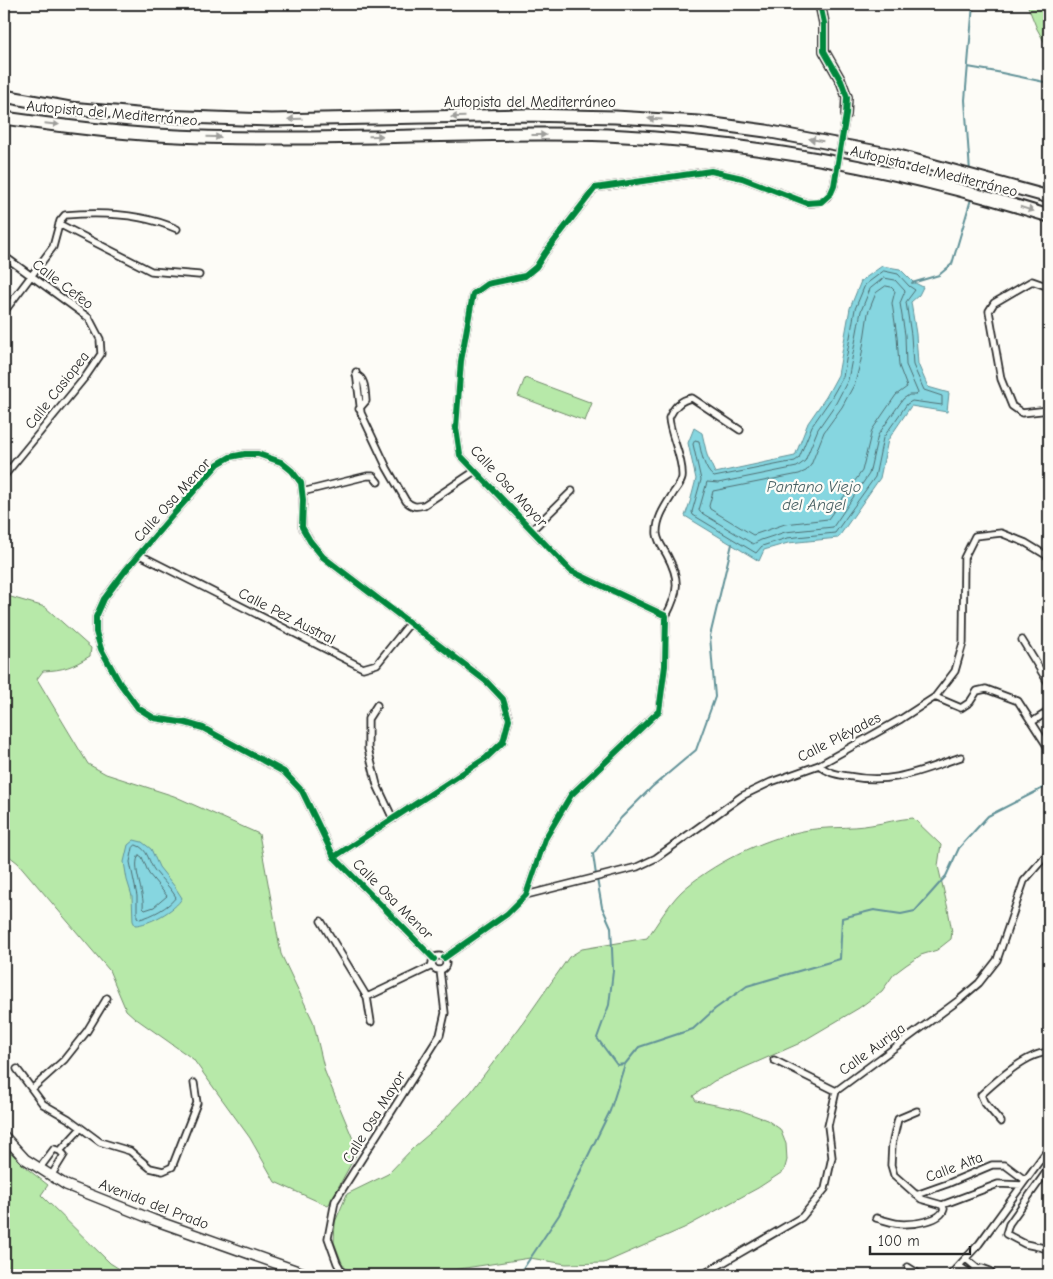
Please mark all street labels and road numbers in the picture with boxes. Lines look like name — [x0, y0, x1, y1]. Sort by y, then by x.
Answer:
street label: Autopista del Mediterráneo — [444, 93, 616, 111]
street label: Autopista del Mediterráneo — [26, 97, 198, 129]
street label: Autopista del Mediterráneo — [848, 141, 1020, 201]
street label: Calle Cefeo — [29, 255, 97, 313]
street label: Calle Casiopea — [21, 348, 93, 432]
street label: Calle Osa Mayor — [467, 441, 552, 531]
street label: Calle Osa Menor — [130, 454, 214, 546]
street label: Calle Pez Austral — [235, 584, 339, 648]
street label: Calle Pléyades — [794, 708, 884, 766]
street label: Calle Osa Menor — [349, 855, 437, 943]
street label: Calle Auriga — [835, 1019, 909, 1079]
street label: Calle Osa Mayor — [338, 1068, 410, 1166]
street label: Calle Alta — [923, 1148, 985, 1186]
street label: Avenida del Prado — [97, 1175, 211, 1233]

